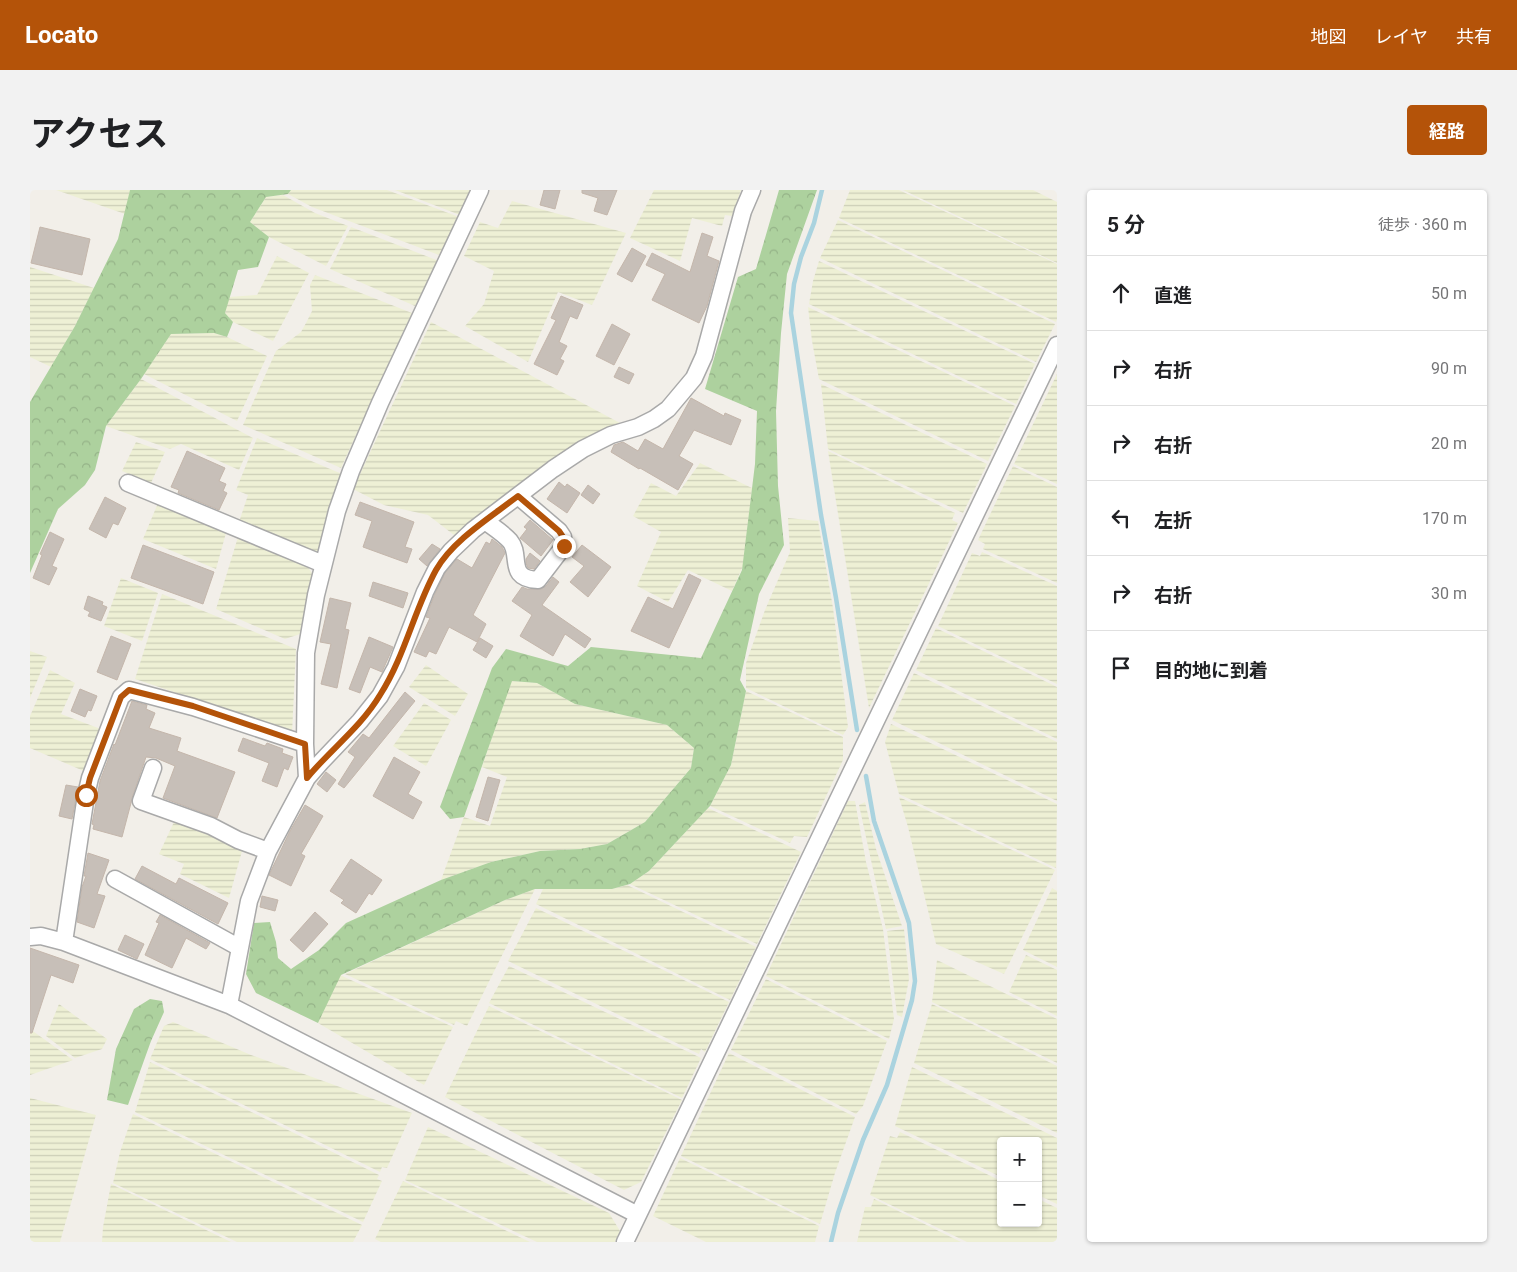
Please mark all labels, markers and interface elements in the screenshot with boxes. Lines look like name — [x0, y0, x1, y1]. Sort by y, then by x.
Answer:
text: Locato — [25, 21, 98, 49]
text: 地図 — [1311, 26, 1347, 47]
text: レイヤ — [1375, 26, 1428, 47]
text: 共有 — [1456, 26, 1492, 47]
button: 経路 — [1407, 105, 1487, 155]
text: アクセス — [30, 114, 168, 155]
text: 5 分 — [1107, 213, 1145, 237]
text: 徒歩 · 360 m — [1378, 215, 1467, 234]
icon: ahead — [1107, 279, 1135, 307]
text: 直進 — [1154, 284, 1192, 307]
text: 50 m — [1431, 284, 1467, 303]
icon: right — [1107, 354, 1135, 382]
text: 右折 — [1154, 359, 1192, 382]
text: 90 m — [1431, 359, 1467, 378]
icon: right — [1107, 429, 1135, 457]
text: 右折 — [1154, 434, 1192, 457]
text: 20 m — [1431, 434, 1467, 453]
icon: left — [1107, 504, 1135, 532]
text: 左折 — [1154, 509, 1192, 532]
text: 170 m — [1422, 509, 1467, 528]
route end — [553, 535, 576, 558]
icon: right — [1107, 579, 1135, 607]
text: 右折 — [1154, 584, 1192, 607]
text: 30 m — [1431, 584, 1467, 603]
icon: arrive — [1107, 654, 1135, 682]
text: 目的地に到着 — [1154, 659, 1268, 682]
route start — [75, 784, 98, 807]
map controls — [997, 1137, 1042, 1227]
button: + — [997, 1137, 1042, 1182]
button: − — [997, 1182, 1042, 1227]

